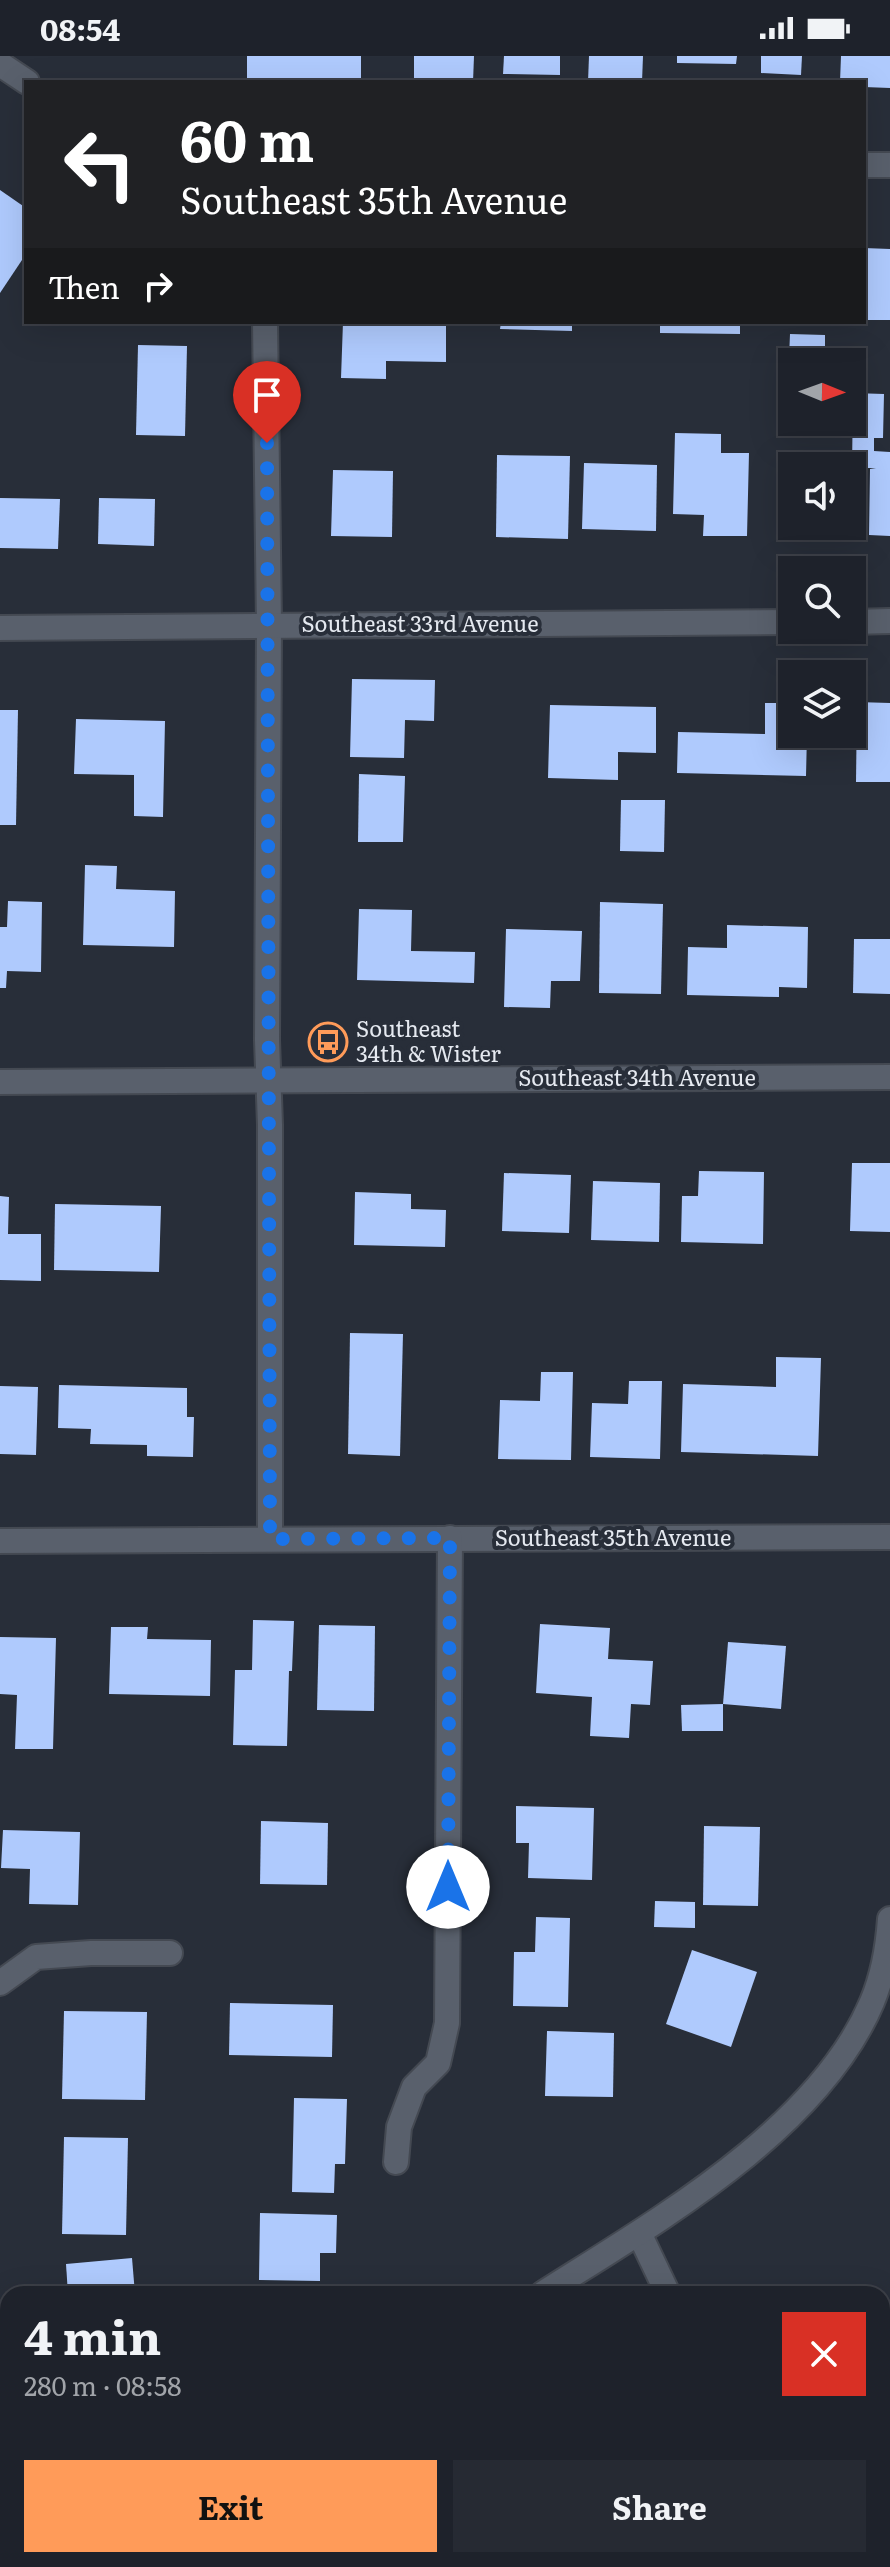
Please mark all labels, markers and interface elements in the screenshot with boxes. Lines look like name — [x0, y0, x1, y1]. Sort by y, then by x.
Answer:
text: 08:54 — [40, 6, 120, 50]
text: 60 m — [180, 96, 314, 179]
icon: left — [48, 112, 152, 216]
text: Southeast 35th Avenue — [180, 172, 567, 225]
text: Then — [48, 264, 120, 308]
icon: right — [136, 264, 180, 308]
north arrow — [778, 348, 866, 436]
map controls — [778, 348, 866, 748]
pin — [233, 361, 301, 443]
icon: arrive — [245, 373, 289, 417]
button: sound — [778, 452, 866, 540]
button: search — [778, 556, 866, 644]
street label: Southeast 33rd Avenue — [301, 606, 539, 639]
button: layers — [778, 660, 866, 748]
place label: Southeast 34th & Wister — [356, 1011, 502, 1069]
bus stop icon: Southeast 34th & Wister — [307, 1021, 349, 1063]
street label: Southeast 34th Avenue — [518, 1060, 756, 1093]
street label: Southeast 35th Avenue — [495, 1520, 731, 1553]
position arrow — [406, 1845, 490, 1929]
text: 4 min — [24, 2299, 161, 2370]
button: close — [782, 2312, 866, 2396]
text: 280 m · 08:58 — [24, 2365, 182, 2404]
button: Exit — [24, 2460, 437, 2552]
button: Share — [453, 2460, 866, 2552]

